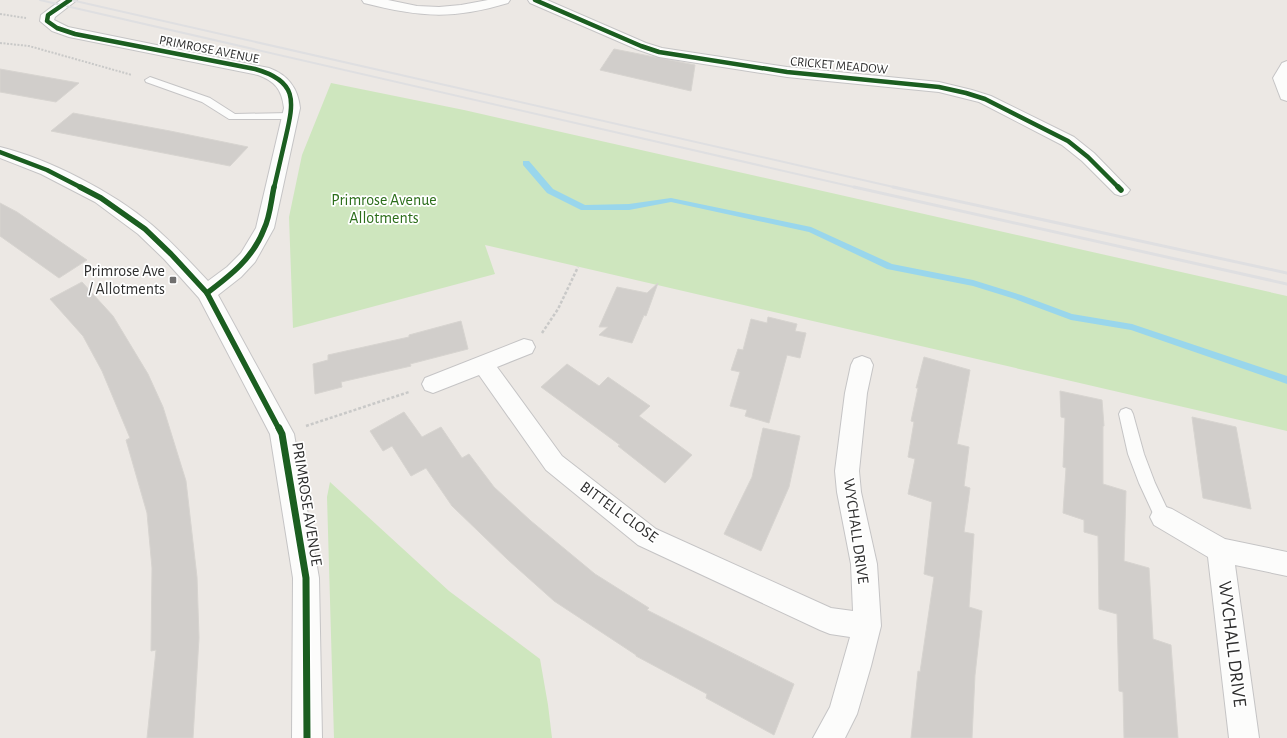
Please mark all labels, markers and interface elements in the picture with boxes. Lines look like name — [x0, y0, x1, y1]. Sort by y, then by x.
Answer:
street label: PRIMROSE AVENUE — [158, 34, 260, 66]
street label: CRICKET MEADOW — [790, 55, 889, 77]
park label: Primrose Avenue Allotments — [331, 192, 437, 226]
place label: Primrose Ave / Allotments — [83, 263, 165, 297]
marker: Primrose Ave / Allotments — [168, 275, 178, 285]
street label: PRIMROSE AVENUE — [289, 441, 325, 567]
street label: WYCHALL DRIVE — [841, 477, 871, 585]
street label: BITTELL CLOSE — [577, 479, 661, 546]
street label: WYCHALL DRIVE — [1215, 580, 1249, 708]

